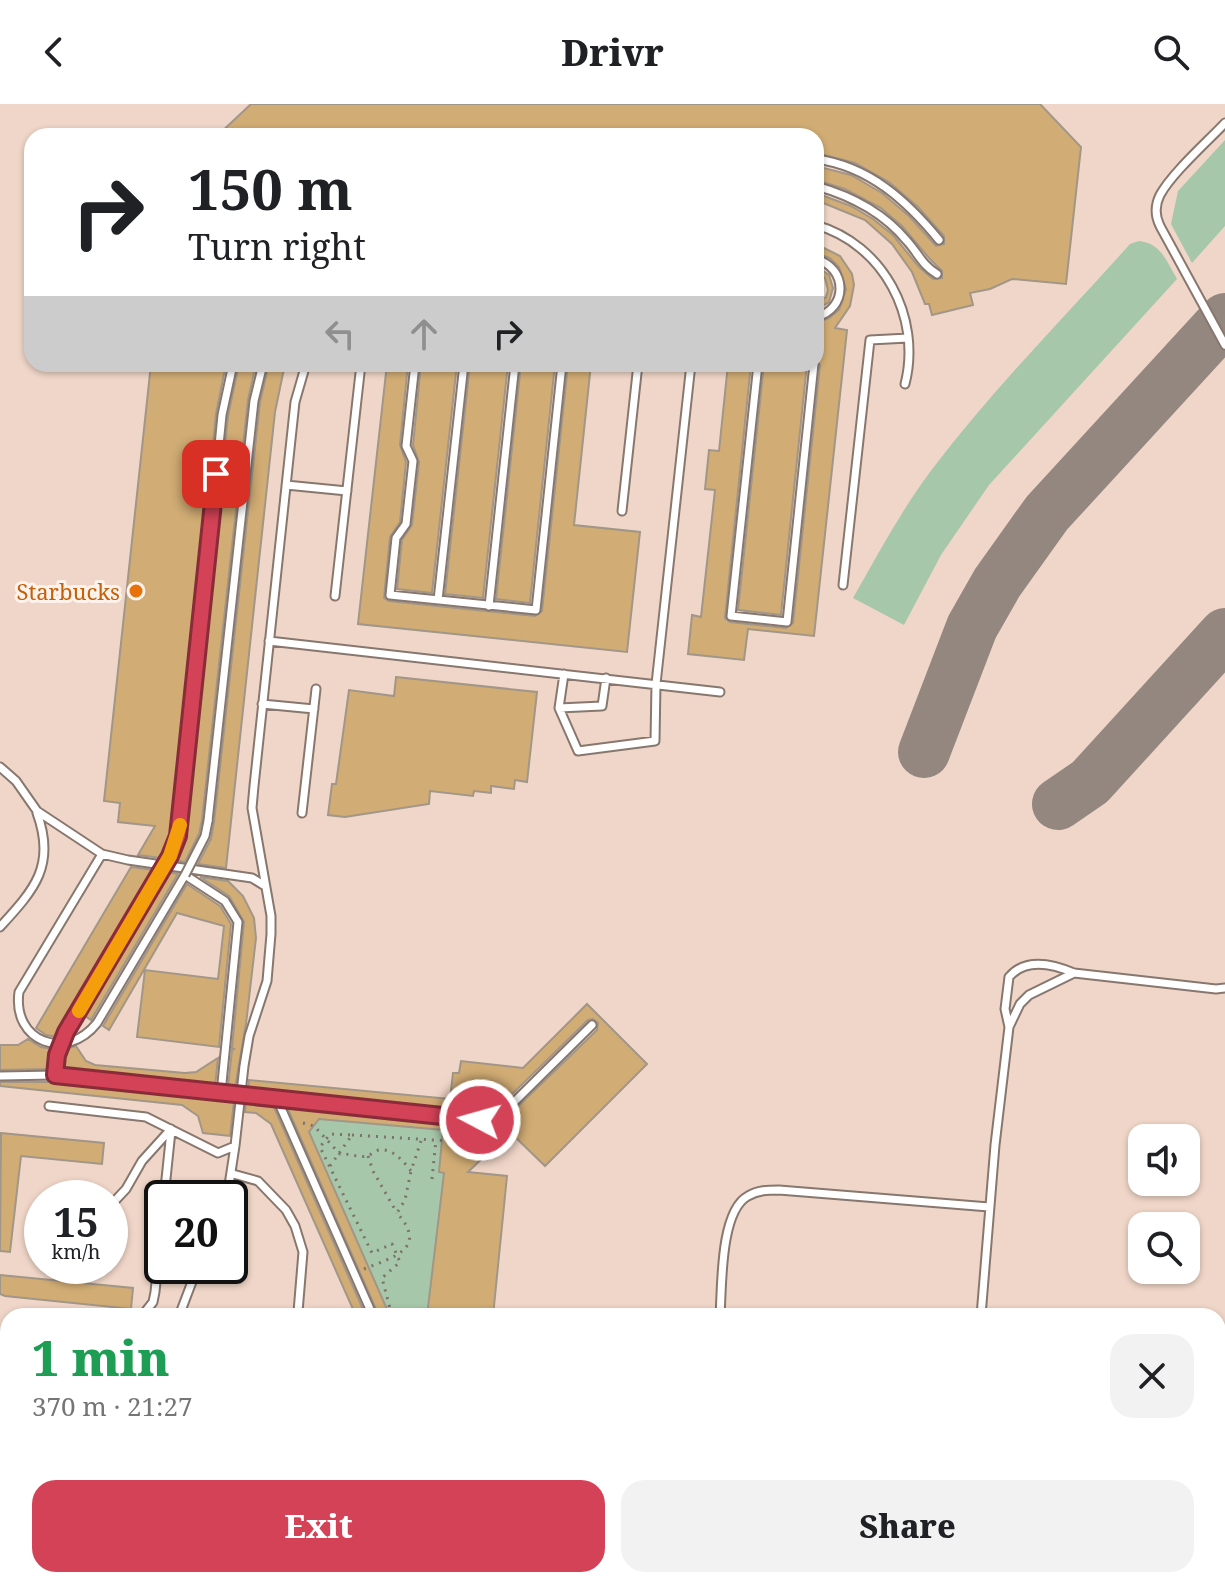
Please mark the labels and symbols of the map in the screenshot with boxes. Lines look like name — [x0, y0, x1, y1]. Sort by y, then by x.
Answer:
pin — [182, 440, 250, 508]
place label: Starbucks — [16, 576, 120, 606]
marker: Starbucks — [127, 582, 145, 600]
position arrow — [438, 1078, 522, 1162]
speed limit sign: 20 — [144, 1180, 248, 1284]

